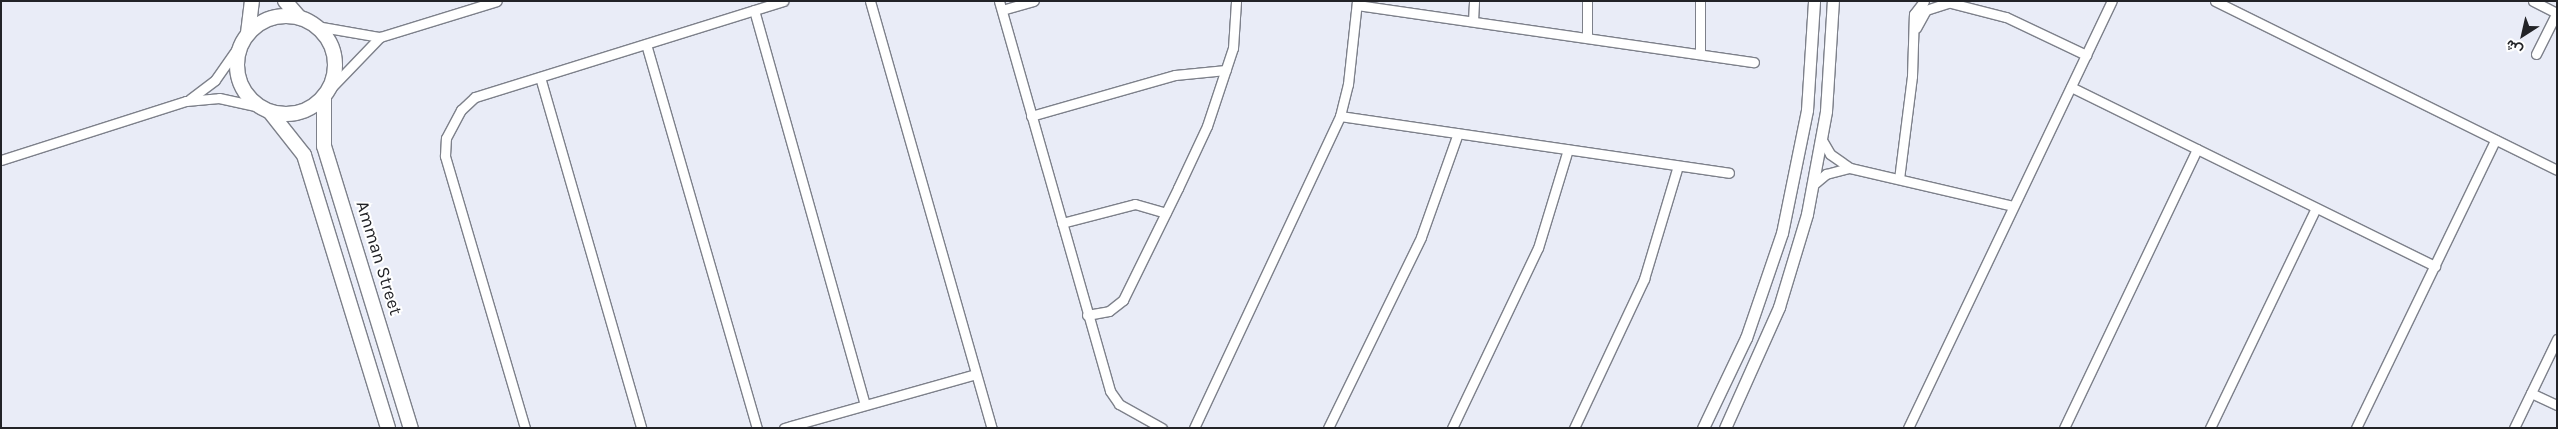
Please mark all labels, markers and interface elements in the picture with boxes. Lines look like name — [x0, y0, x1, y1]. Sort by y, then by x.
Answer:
north arrow — [2498, 10, 2548, 60]
text: ش — [2502, 36, 2526, 59]
street label: Amman Street — [351, 198, 407, 318]

